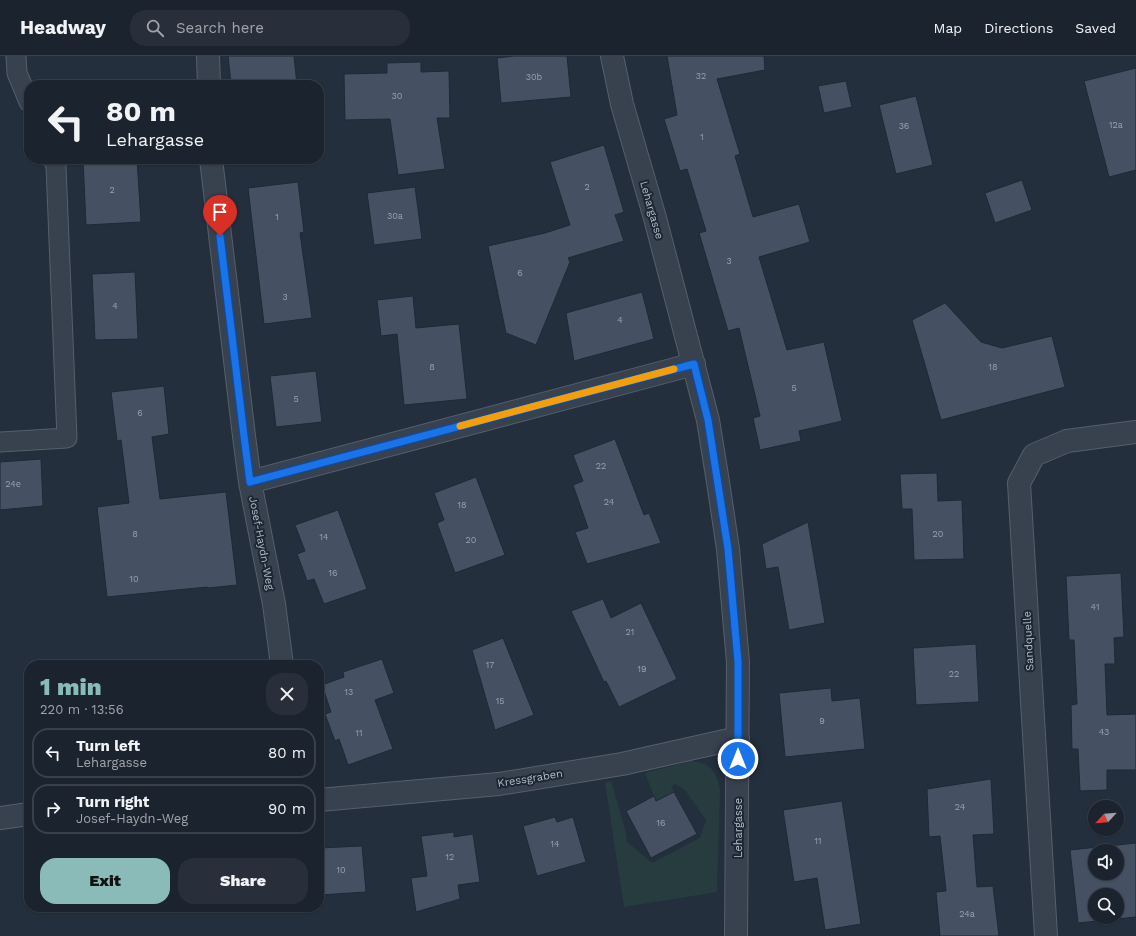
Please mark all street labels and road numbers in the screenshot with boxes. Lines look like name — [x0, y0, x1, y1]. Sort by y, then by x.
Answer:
street label: Lehargasse — [637, 179, 666, 241]
street label: Josef-Haydn-Weg — [246, 495, 277, 591]
street label: Sandquelle — [1020, 611, 1037, 671]
street label: Kressgraben — [496, 767, 564, 790]
street label: Lehargasse — [732, 798, 745, 858]

